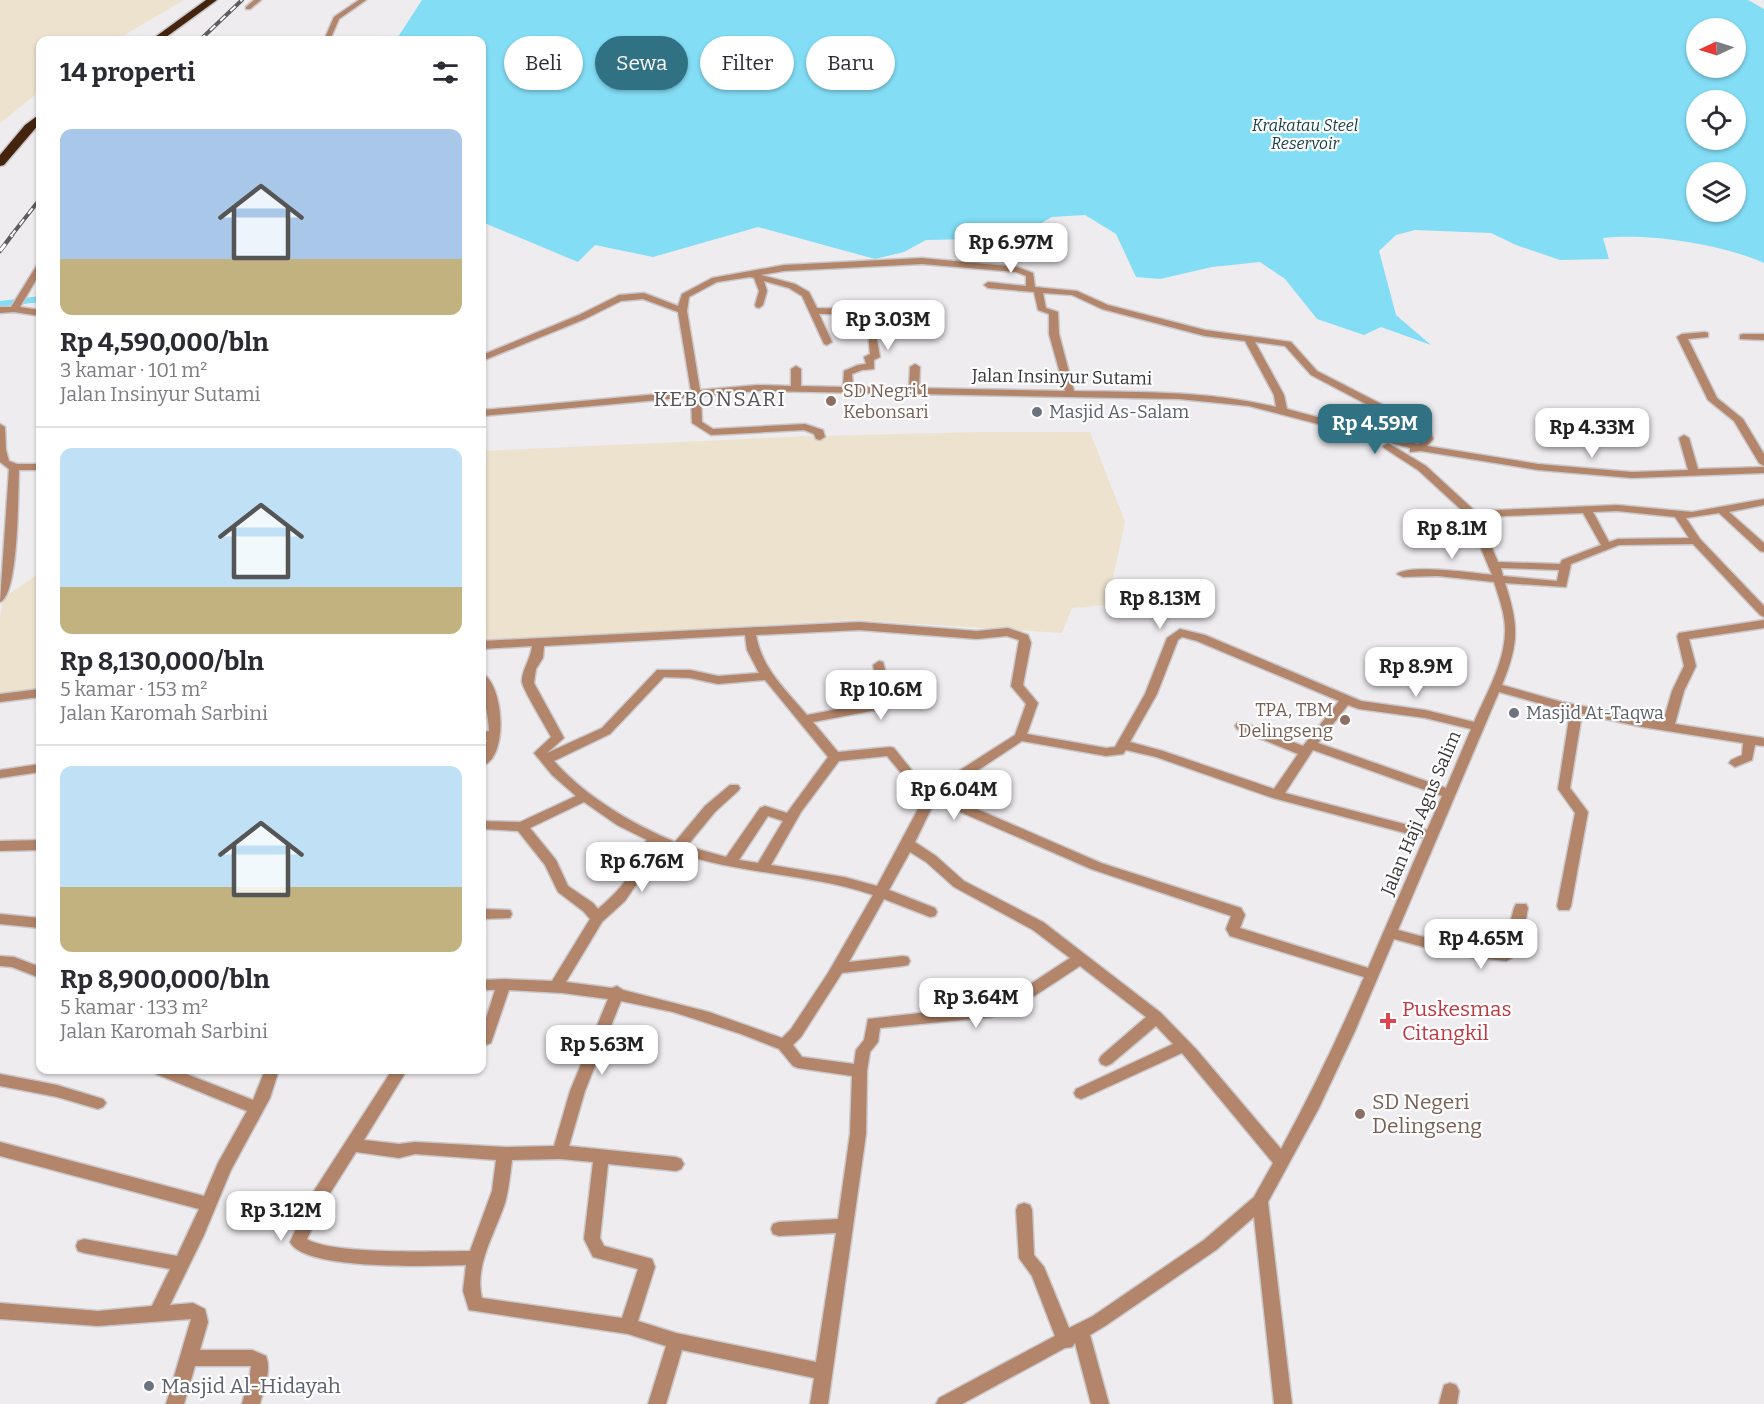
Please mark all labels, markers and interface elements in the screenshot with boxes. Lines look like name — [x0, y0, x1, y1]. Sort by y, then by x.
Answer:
north arrow — [1686, 18, 1746, 78]
map controls — [1686, 18, 1746, 222]
chip: Beli — [504, 36, 583, 90]
chip: Sewa — [595, 36, 688, 90]
chip: Filter — [700, 36, 794, 90]
chip: Baru — [806, 36, 895, 90]
icon: filters — [429, 56, 462, 89]
text: 14 properti — [60, 57, 195, 88]
button: locate — [1686, 90, 1746, 150]
water label: Krakatau Steel Reservoir — [1252, 116, 1358, 153]
button: layers — [1686, 162, 1746, 222]
icon: home — [207, 168, 315, 276]
pin: Rp 6.97M — [949, 223, 1073, 274]
text: Rp 6.97M — [969, 230, 1053, 254]
pin: Rp 3.03M — [826, 300, 950, 351]
text: Rp 3.03M — [846, 307, 930, 331]
text: Rp 4,590,000/bln — [60, 327, 269, 358]
text: 3 kamar · 101 m² — [60, 358, 207, 382]
street label: Jalan Insinyur Sutami — [971, 364, 1152, 390]
place label: SD Negri 1 Kebonsari — [843, 380, 929, 423]
text: Jalan Insinyur Sutami — [60, 382, 260, 406]
district label: KEBONSARI — [653, 386, 787, 412]
marker: SD Negri 1 Kebonsari — [824, 394, 838, 408]
place label: Masjid As-Salam — [1049, 401, 1189, 423]
pin: Rp 4.59M — [1313, 404, 1437, 455]
marker: Masjid As-Salam — [1030, 405, 1044, 419]
pin: Rp 4.33M — [1530, 408, 1654, 459]
text: Rp 4.59M — [1332, 411, 1418, 435]
text: Rp 4.33M — [1549, 415, 1635, 439]
icon: home — [207, 487, 315, 595]
pin: Rp 8.1M — [1397, 509, 1507, 560]
text: Rp 8.1M — [1417, 516, 1487, 540]
pin: Rp 8.13M — [1098, 579, 1222, 630]
text: Rp 8.13M — [1119, 586, 1201, 610]
text: Rp 8,130,000/bln — [60, 646, 264, 677]
pin: Rp 8.9M — [1361, 647, 1471, 698]
text: Rp 8.9M — [1379, 654, 1453, 678]
pin: Rp 10.6M — [819, 670, 943, 721]
text: 5 kamar · 153 m² — [60, 677, 207, 701]
text: Rp 10.6M — [840, 677, 922, 701]
place label: TPA, TBM Delingseng — [1239, 699, 1333, 742]
text: Jalan Karomah Sarbini — [60, 701, 268, 725]
place label: Masjid At-Taqwa — [1526, 702, 1664, 724]
marker: Masjid At-Taqwa — [1507, 706, 1521, 720]
marker: TPA, TBM Delingseng — [1338, 713, 1352, 727]
street label: Jalan Haji Agus Salim — [1376, 727, 1466, 899]
pin: Rp 6.04M — [892, 770, 1016, 821]
text: Rp 6.04M — [911, 777, 997, 801]
icon: home — [207, 805, 315, 913]
pin: Rp 6.76M — [580, 842, 704, 893]
text: Rp 6.76M — [600, 849, 684, 873]
pin: Rp 4.65M — [1419, 919, 1543, 970]
text: Rp 4.65M — [1438, 926, 1524, 950]
text: Rp 8,900,000/bln — [60, 964, 270, 995]
pin: Rp 3.64M — [914, 978, 1038, 1029]
text: Rp 3.64M — [933, 985, 1019, 1009]
text: 5 kamar · 133 m² — [60, 995, 208, 1019]
place label: Puskesmas Citangkil — [1402, 996, 1512, 1046]
marker: Puskesmas Citangkil — [1379, 1012, 1397, 1030]
text: Jalan Karomah Sarbini — [60, 1019, 268, 1043]
pin: Rp 5.63M — [540, 1025, 664, 1076]
text: Rp 5.63M — [560, 1032, 644, 1056]
place label: SD Negeri Delingseng — [1372, 1089, 1482, 1139]
marker: SD Negeri Delingseng — [1353, 1107, 1367, 1121]
pin: Rp 3.12M — [219, 1191, 343, 1242]
text: Rp 3.12M — [240, 1198, 322, 1222]
place label: Masjid Al-Hidayah — [161, 1373, 341, 1399]
marker: Masjid Al-Hidayah — [142, 1379, 156, 1393]

